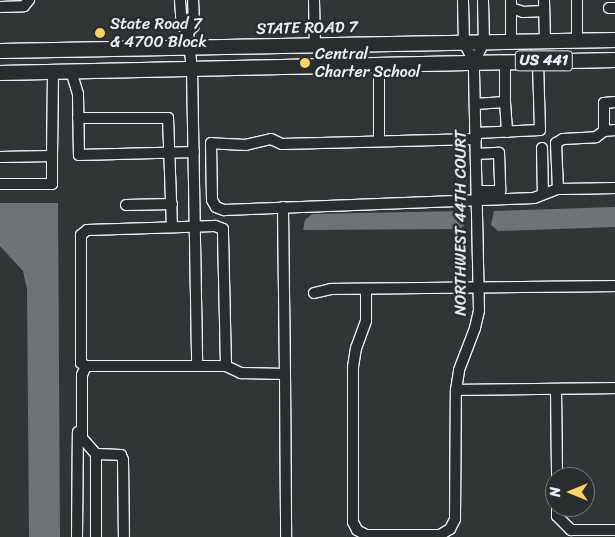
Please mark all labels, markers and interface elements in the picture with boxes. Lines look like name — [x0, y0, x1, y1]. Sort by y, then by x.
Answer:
place label: State Road 7 & 4700 Block — [110, 14, 207, 52]
street label: STATE ROAD 7 — [256, 18, 358, 38]
marker: State Road 7 & 4700 Block — [94, 27, 106, 39]
place label: Central Charter School — [315, 44, 421, 82]
road number: US 441 — [514, 48, 574, 74]
marker: Central Charter School — [299, 57, 311, 69]
street label: NORTHWEST 44TH COURT — [451, 130, 471, 316]
north arrow — [545, 467, 595, 517]
text: N — [543, 487, 568, 497]

